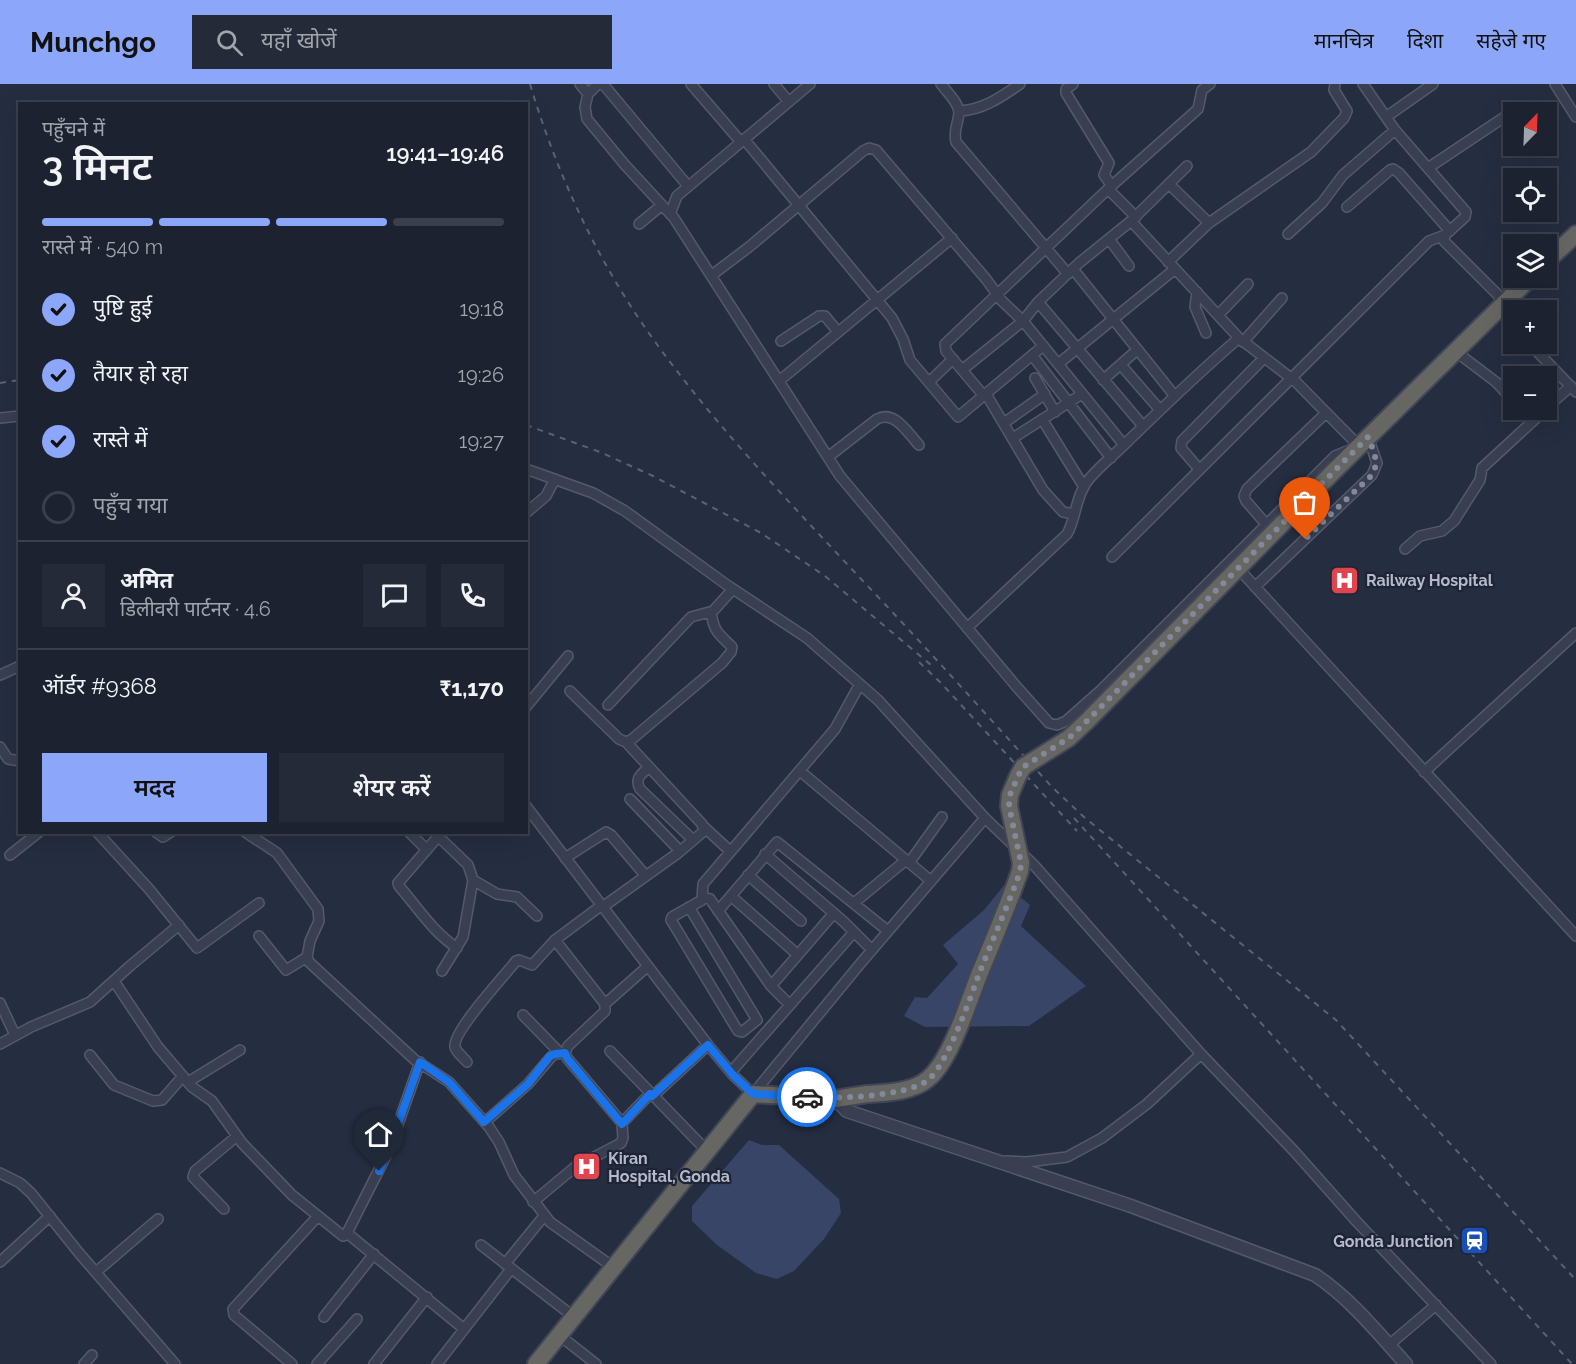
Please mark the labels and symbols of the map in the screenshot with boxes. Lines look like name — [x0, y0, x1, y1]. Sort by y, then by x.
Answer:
north arrow — [1503, 102, 1557, 156]
pin — [1279, 477, 1330, 539]
hospital icon: Railway Hospital — [1329, 564, 1361, 596]
place label: Railway Hospital — [1366, 571, 1494, 590]
courier — [777, 1067, 837, 1127]
pin — [353, 1109, 404, 1171]
place label: Kiran Hospital, Gonda — [608, 1149, 730, 1186]
hospital icon: Kiran Hospital, Gonda — [571, 1151, 603, 1183]
station icon: Gonda Junction — [1458, 1225, 1490, 1257]
place label: Gonda Junction — [1333, 1232, 1453, 1251]

